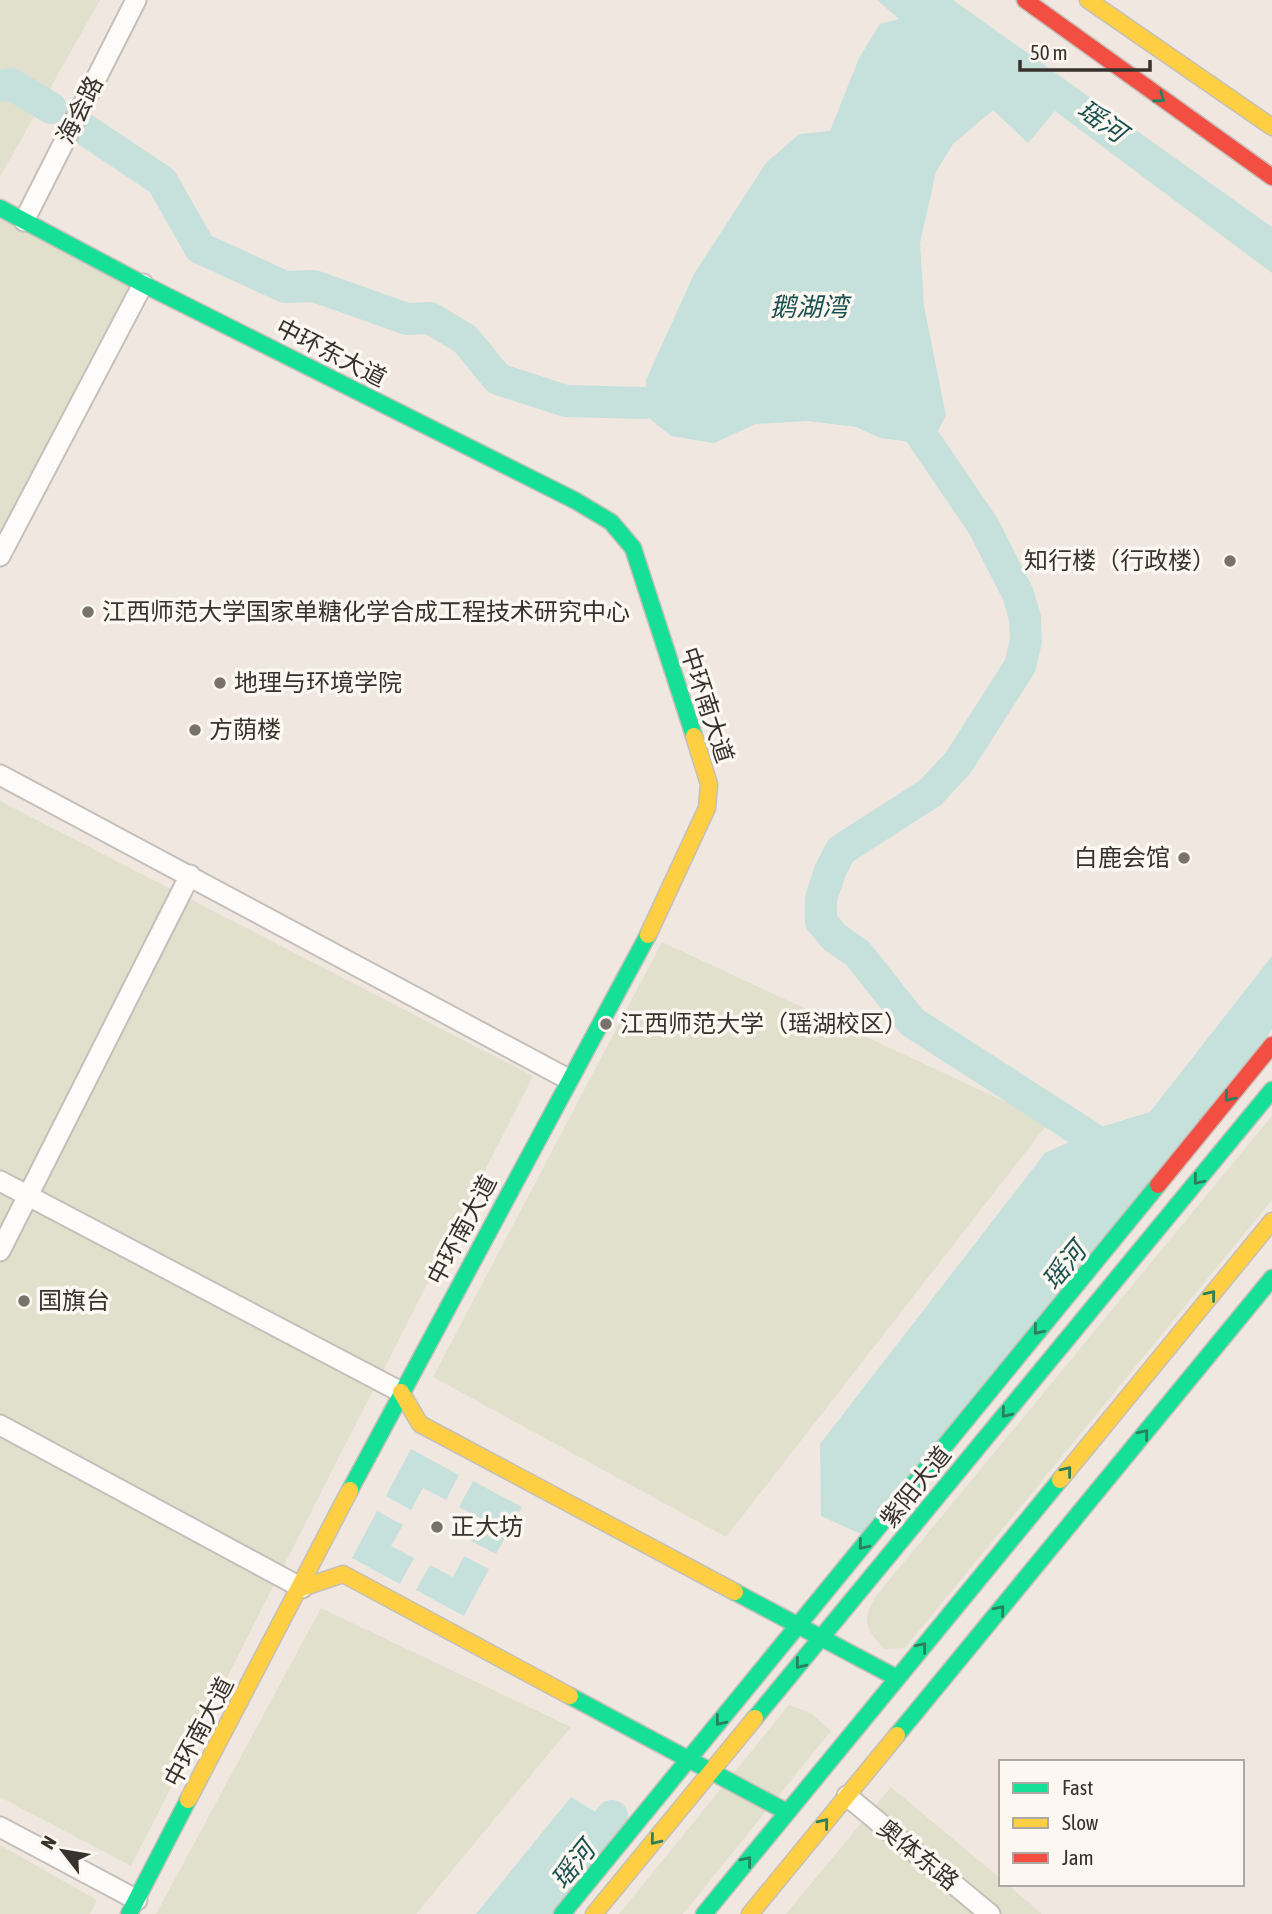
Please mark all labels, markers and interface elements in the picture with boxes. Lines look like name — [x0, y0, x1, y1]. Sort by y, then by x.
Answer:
scale bar — [1020, 28, 1150, 72]
text: 50 m — [1030, 40, 1068, 64]
street label: 海会路 — [51, 72, 108, 148]
one-way arrow — [1152, 90, 1165, 102]
water label: 瑶河 — [1072, 94, 1136, 151]
water label: 鹅湖湾 — [770, 292, 852, 322]
street label: 中环东大道 — [272, 313, 391, 392]
place label: 知行楼（行政楼） — [1024, 547, 1216, 574]
marker: 知行楼（行政楼） — [1222, 553, 1238, 569]
place label: 江西师范大学国家单糖化学合成工程技术研究中心 — [102, 598, 630, 625]
marker: 江西师范大学国家单糖化学合成工程技术研究中心 — [80, 604, 96, 620]
street label: 中环南大道 — [676, 644, 739, 766]
place label: 地理与环境学院 — [234, 669, 402, 696]
marker: 地理与环境学院 — [212, 675, 228, 691]
place label: 方荫楼 — [209, 716, 281, 743]
marker: 方荫楼 — [187, 722, 203, 738]
place label: 白鹿会馆 — [1074, 844, 1170, 871]
marker: 白鹿会馆 — [1176, 850, 1192, 866]
place label: 江西师范大学（瑶湖校区） — [620, 1010, 908, 1037]
marker: 江西师范大学（瑶湖校区） — [598, 1016, 614, 1032]
one-way arrow — [1225, 1089, 1237, 1102]
street label: 中环南大道 — [421, 1170, 502, 1289]
one-way arrow — [1193, 1173, 1206, 1185]
water label: 瑶河 — [1036, 1232, 1095, 1296]
place label: 国旗台 — [38, 1287, 110, 1314]
one-way arrow — [1203, 1291, 1215, 1304]
marker: 国旗台 — [16, 1293, 32, 1309]
one-way arrow — [1034, 1323, 1047, 1335]
one-way arrow — [1002, 1405, 1015, 1417]
one-way arrow — [1136, 1429, 1148, 1442]
street label: 紫阳大道 — [875, 1441, 956, 1532]
one-way arrow — [1058, 1467, 1071, 1479]
place label: 正大坊 — [451, 1513, 523, 1540]
marker: 正大坊 — [429, 1519, 445, 1535]
one-way arrow — [859, 1537, 872, 1549]
one-way arrow — [991, 1605, 1004, 1617]
one-way arrow — [914, 1643, 927, 1655]
one-way arrow — [795, 1657, 808, 1669]
street label: 中环南大道 — [158, 1672, 239, 1791]
one-way arrow — [715, 1713, 728, 1725]
legend — [999, 1760, 1244, 1886]
text: Fast — [1062, 1775, 1093, 1799]
text: Slow — [1062, 1810, 1099, 1834]
street label: 奥体东路 — [873, 1814, 964, 1895]
north arrow — [28, 1816, 98, 1886]
one-way arrow — [816, 1819, 828, 1832]
water label: 瑶河 — [545, 1831, 604, 1895]
text: N — [36, 1832, 61, 1853]
one-way arrow — [651, 1832, 663, 1845]
text: Jam — [1062, 1845, 1094, 1869]
one-way arrow — [739, 1857, 751, 1870]

